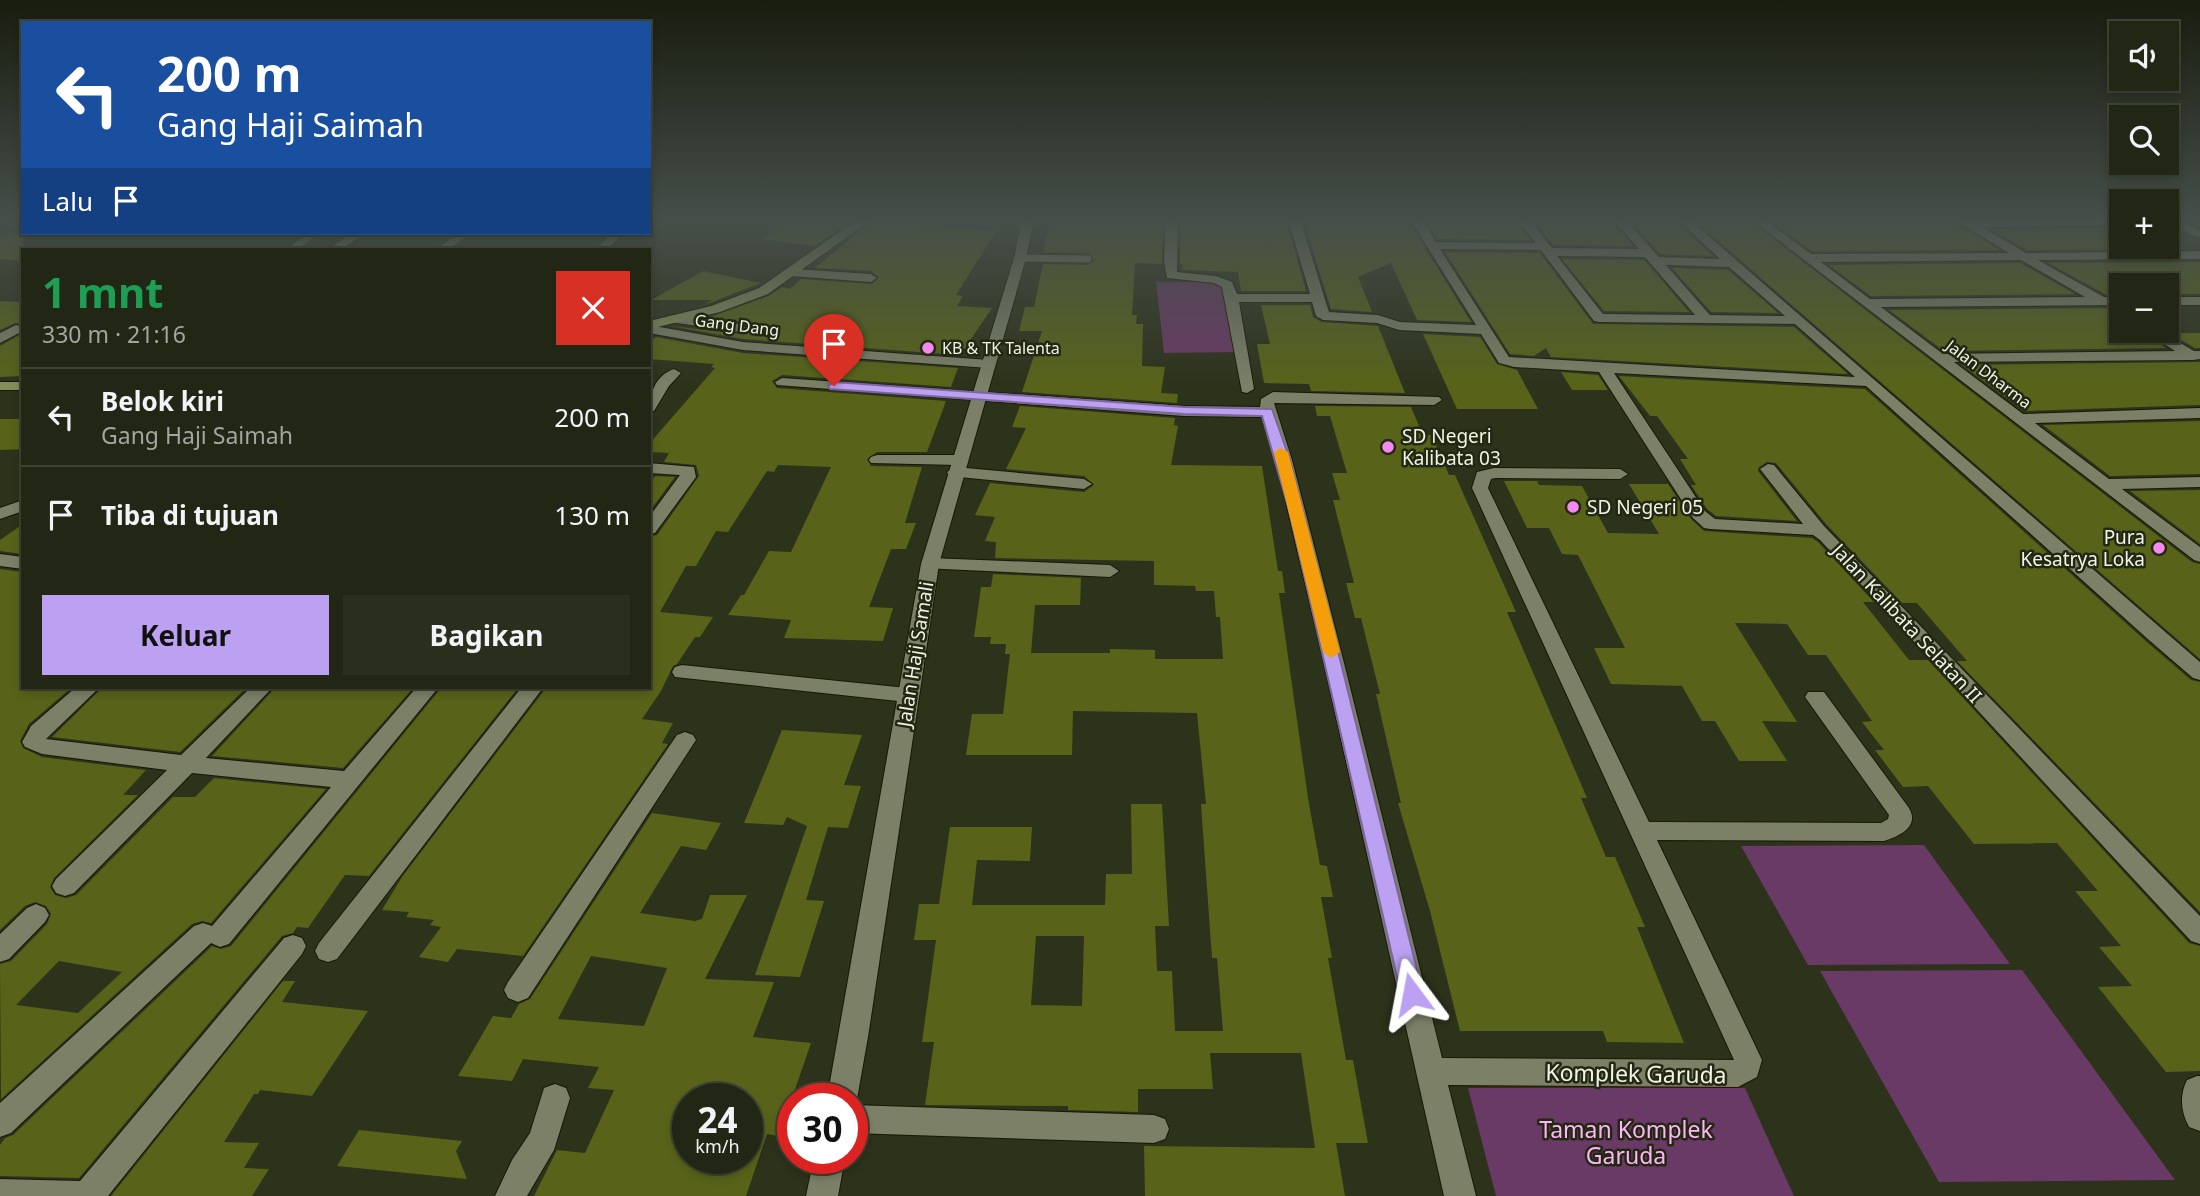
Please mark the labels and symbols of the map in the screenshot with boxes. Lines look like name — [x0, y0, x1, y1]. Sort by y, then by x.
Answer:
street label: Gang Dang — [694, 309, 780, 341]
pin — [804, 314, 864, 386]
street label: Jalan Dharma — [1940, 333, 2036, 413]
place label: KB & TK Talenta — [942, 337, 1060, 359]
marker: KB & TK Talenta — [920, 340, 936, 356]
place label: SD Negeri Kalibata 03 — [1402, 423, 1501, 471]
marker: SD Negeri Kalibata 03 — [1380, 439, 1396, 455]
place label: SD Negeri 05 — [1587, 494, 1703, 520]
marker: SD Negeri 05 — [1565, 499, 1581, 515]
place label: Pura Kesatrya Loka — [2021, 524, 2145, 572]
street label: Jalan Kalibata Selatan II — [1825, 536, 1988, 708]
marker: Pura Kesatrya Loka — [2151, 540, 2167, 556]
street label: Jalan Haji Samali — [890, 579, 939, 731]
position arrow — [1375, 957, 1449, 1031]
street label: Komplek Garuda — [1545, 1055, 1727, 1091]
speed limit sign: 30 — [777, 1083, 868, 1174]
park label: Taman Komplek Garuda — [1539, 1113, 1713, 1171]

